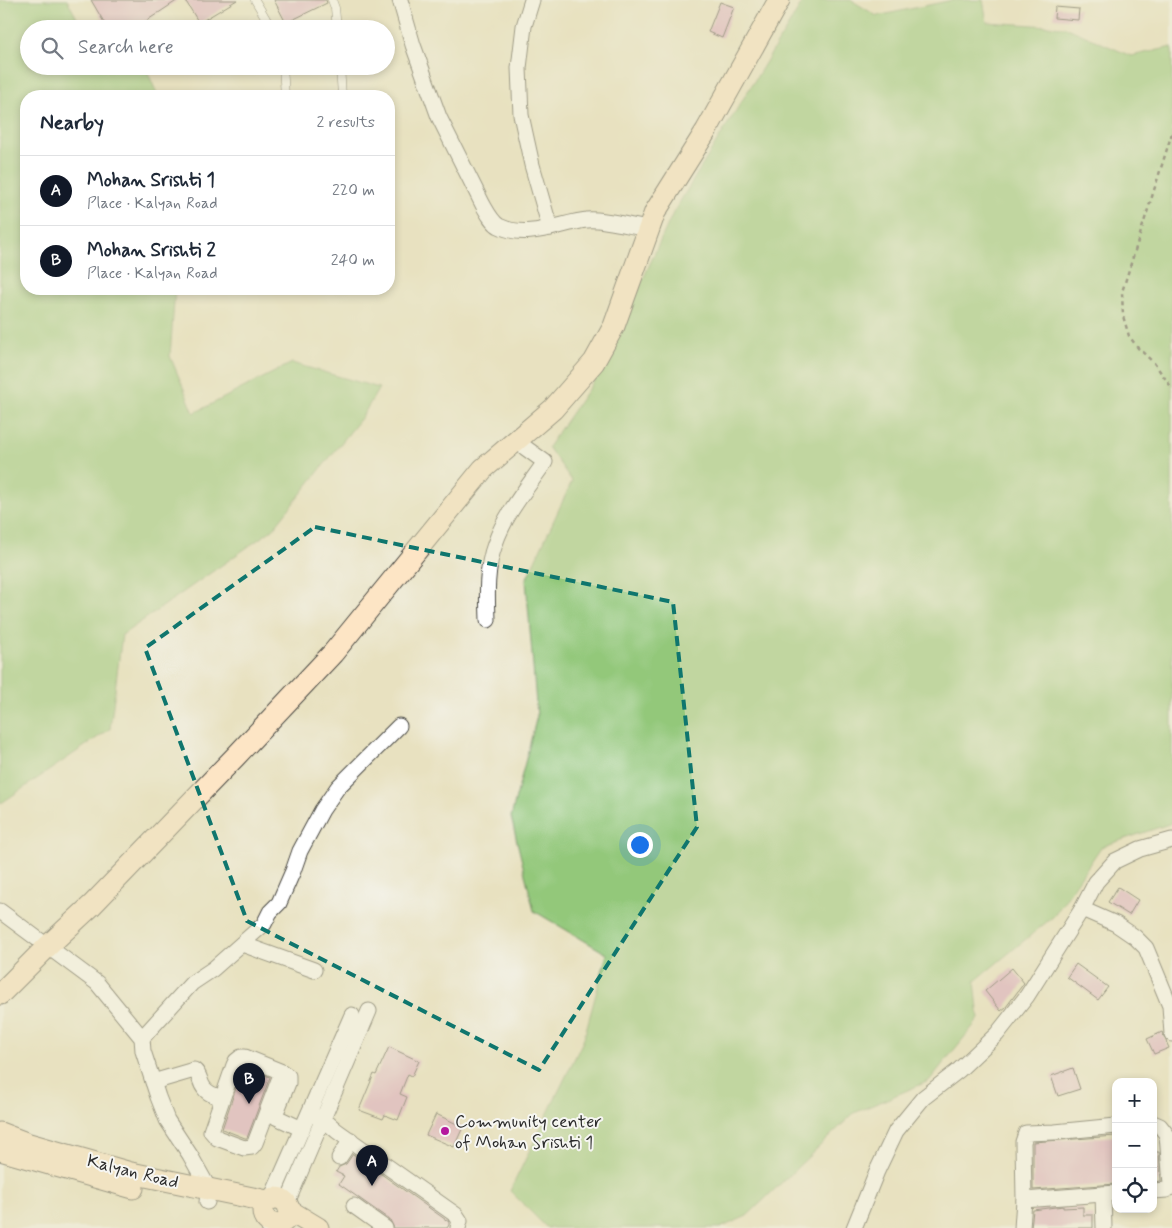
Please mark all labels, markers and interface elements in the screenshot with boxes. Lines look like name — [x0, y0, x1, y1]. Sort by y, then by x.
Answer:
search box — [20, 20, 395, 75]
icon: search — [38, 34, 66, 62]
text: Search here — [78, 35, 174, 60]
text: Nearby — [40, 109, 104, 137]
text: 2 results — [317, 112, 375, 133]
text: Mohan Srishti 1 — [87, 168, 215, 193]
text: A — [51, 180, 61, 201]
text: 220 m — [332, 180, 375, 201]
text: Place · Kalyan Road — [87, 193, 217, 214]
text: Mohan Srishti 2 — [87, 238, 216, 263]
text: B — [51, 250, 61, 271]
text: 240 m — [331, 250, 375, 271]
text: Place · Kalyan Road — [87, 263, 217, 284]
your location — [627, 832, 653, 858]
pin: B — [233, 1063, 265, 1104]
map controls — [1112, 1078, 1157, 1213]
button: + — [1112, 1078, 1157, 1123]
place label: Community center of Mohan Srishti 1 — [455, 1110, 602, 1155]
button: − — [1112, 1123, 1157, 1168]
marker: Community center of Mohan Srishti 1 — [439, 1125, 451, 1137]
pin: A — [356, 1145, 388, 1186]
street label: Kalyan Road — [85, 1149, 181, 1195]
button: locate — [1112, 1168, 1157, 1213]

